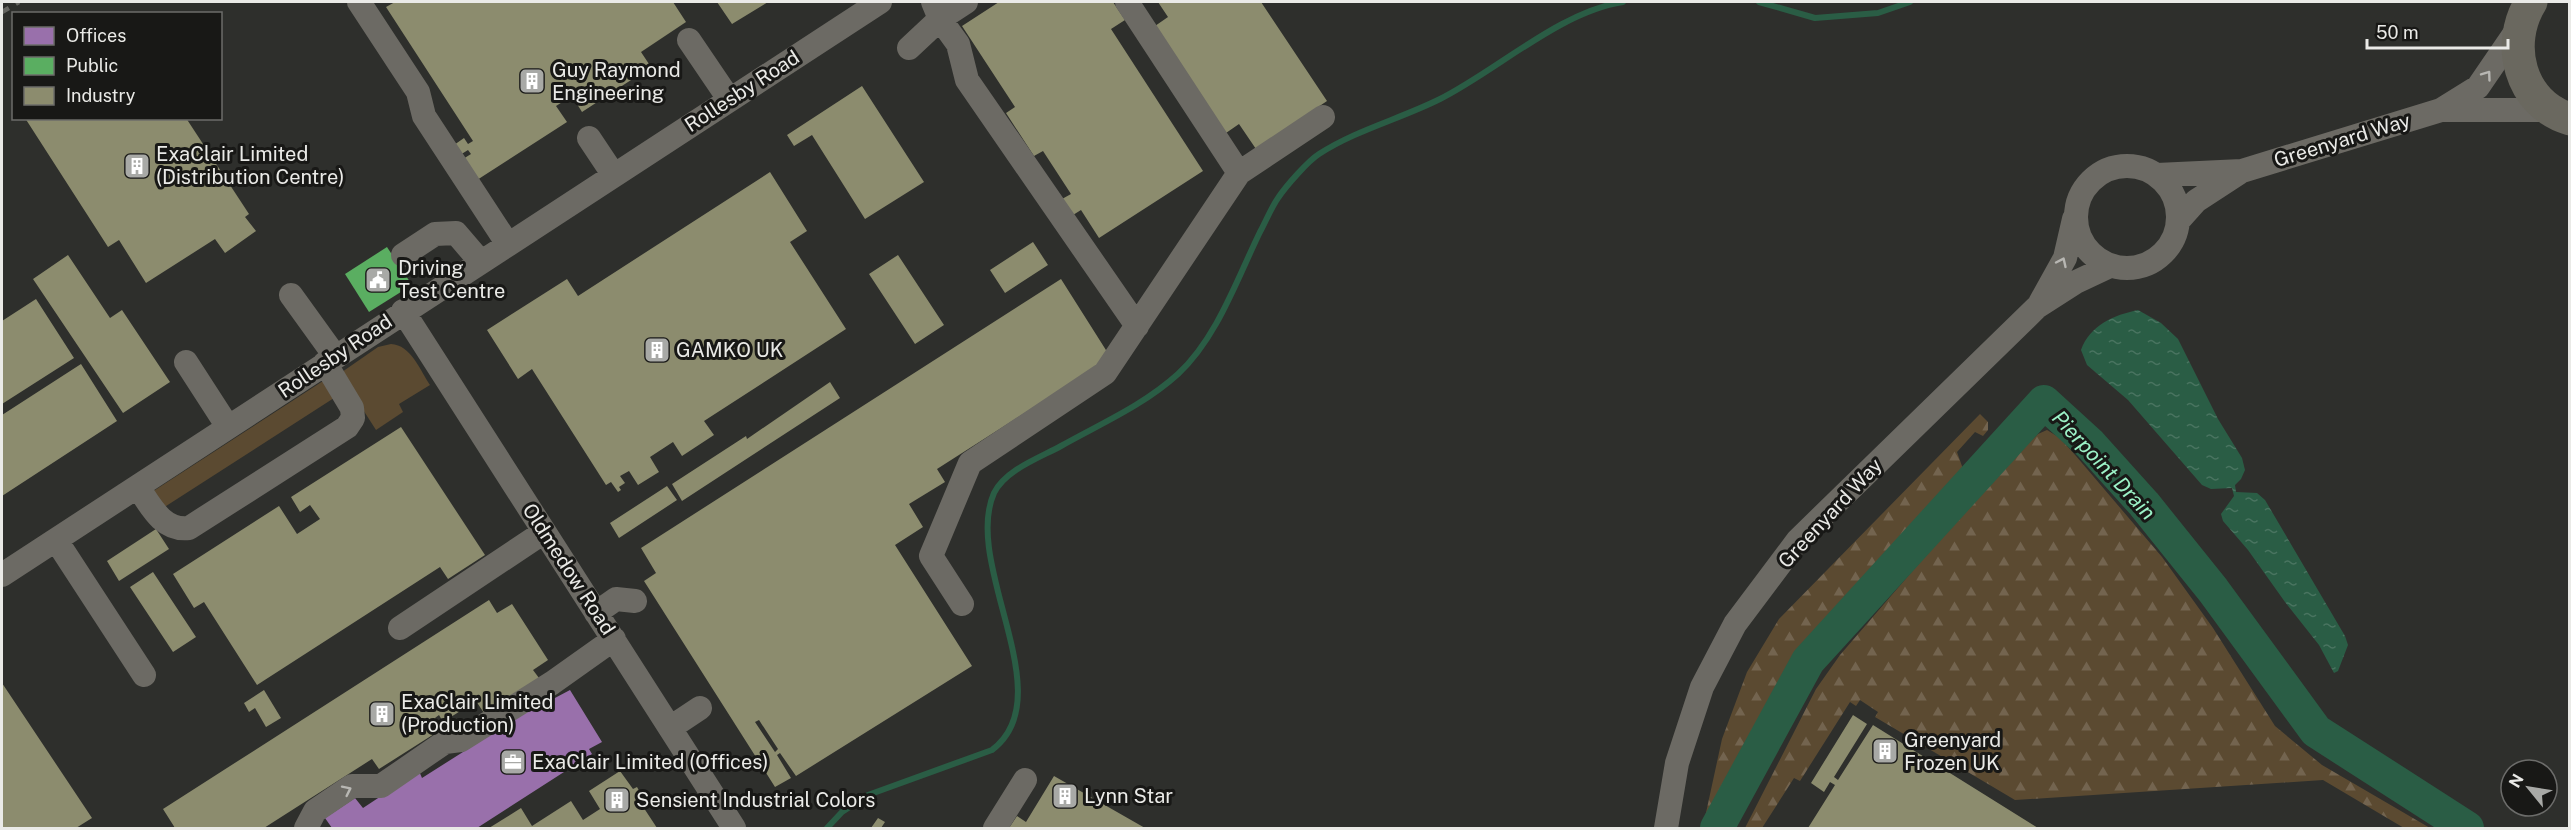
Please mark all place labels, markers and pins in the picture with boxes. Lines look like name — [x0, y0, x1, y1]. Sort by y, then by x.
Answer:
place label: Guy Raymond Engineering — [552, 58, 681, 105]
building icon: Guy Raymond Engineering — [517, 66, 547, 96]
place label: ExaClair Limited (Distribution Centre) — [156, 142, 344, 189]
building icon: ExaClair Limited (Distribution Centre) — [122, 151, 152, 181]
place label: Driving Test Centre — [398, 256, 505, 303]
public building icon: Driving Test Centre — [363, 265, 393, 295]
building icon: GAMKO UK — [642, 335, 672, 365]
place label: GAMKO UK — [676, 338, 783, 362]
place label: ExaClair Limited (Production) — [401, 690, 553, 737]
building icon: ExaClair Limited (Production) — [367, 699, 397, 729]
place label: Greenyard Frozen UK — [1904, 728, 2001, 775]
building icon: Greenyard Frozen UK — [1870, 736, 1900, 766]
office icon: ExaClair Limited (Offices) — [498, 747, 528, 777]
place label: ExaClair Limited (Offices) — [532, 750, 768, 774]
building icon: Lynn Star — [1050, 781, 1080, 811]
place label: Lynn Star — [1084, 784, 1173, 808]
building icon: Sensient Industrial Colors — [602, 785, 632, 815]
place label: Sensient Industrial Colors — [636, 788, 875, 812]

